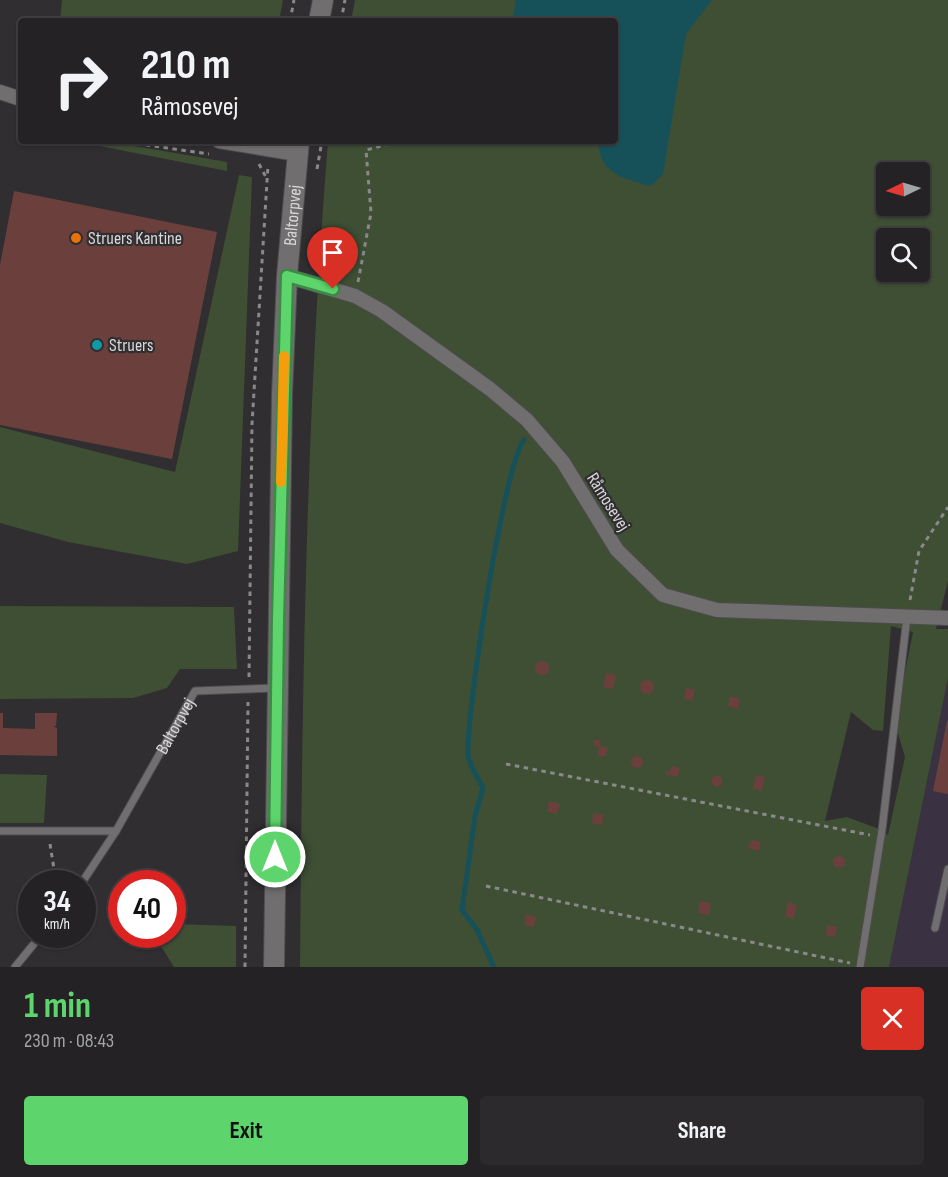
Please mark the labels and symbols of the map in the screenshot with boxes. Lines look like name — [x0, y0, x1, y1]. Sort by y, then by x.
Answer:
north arrow — [876, 162, 930, 216]
street label: Baltorpvej — [279, 184, 306, 247]
pin — [307, 227, 358, 289]
place label: Struers Kantine — [88, 228, 182, 249]
marker: Struers Kantine — [69, 231, 83, 245]
place label: Struers — [109, 335, 153, 356]
marker: Struers — [90, 338, 104, 352]
street label: Råmosevej — [582, 469, 634, 535]
street label: Baltorpvej — [151, 694, 199, 758]
position arrow — [243, 825, 307, 889]
speed limit sign: 40 — [108, 870, 186, 948]

